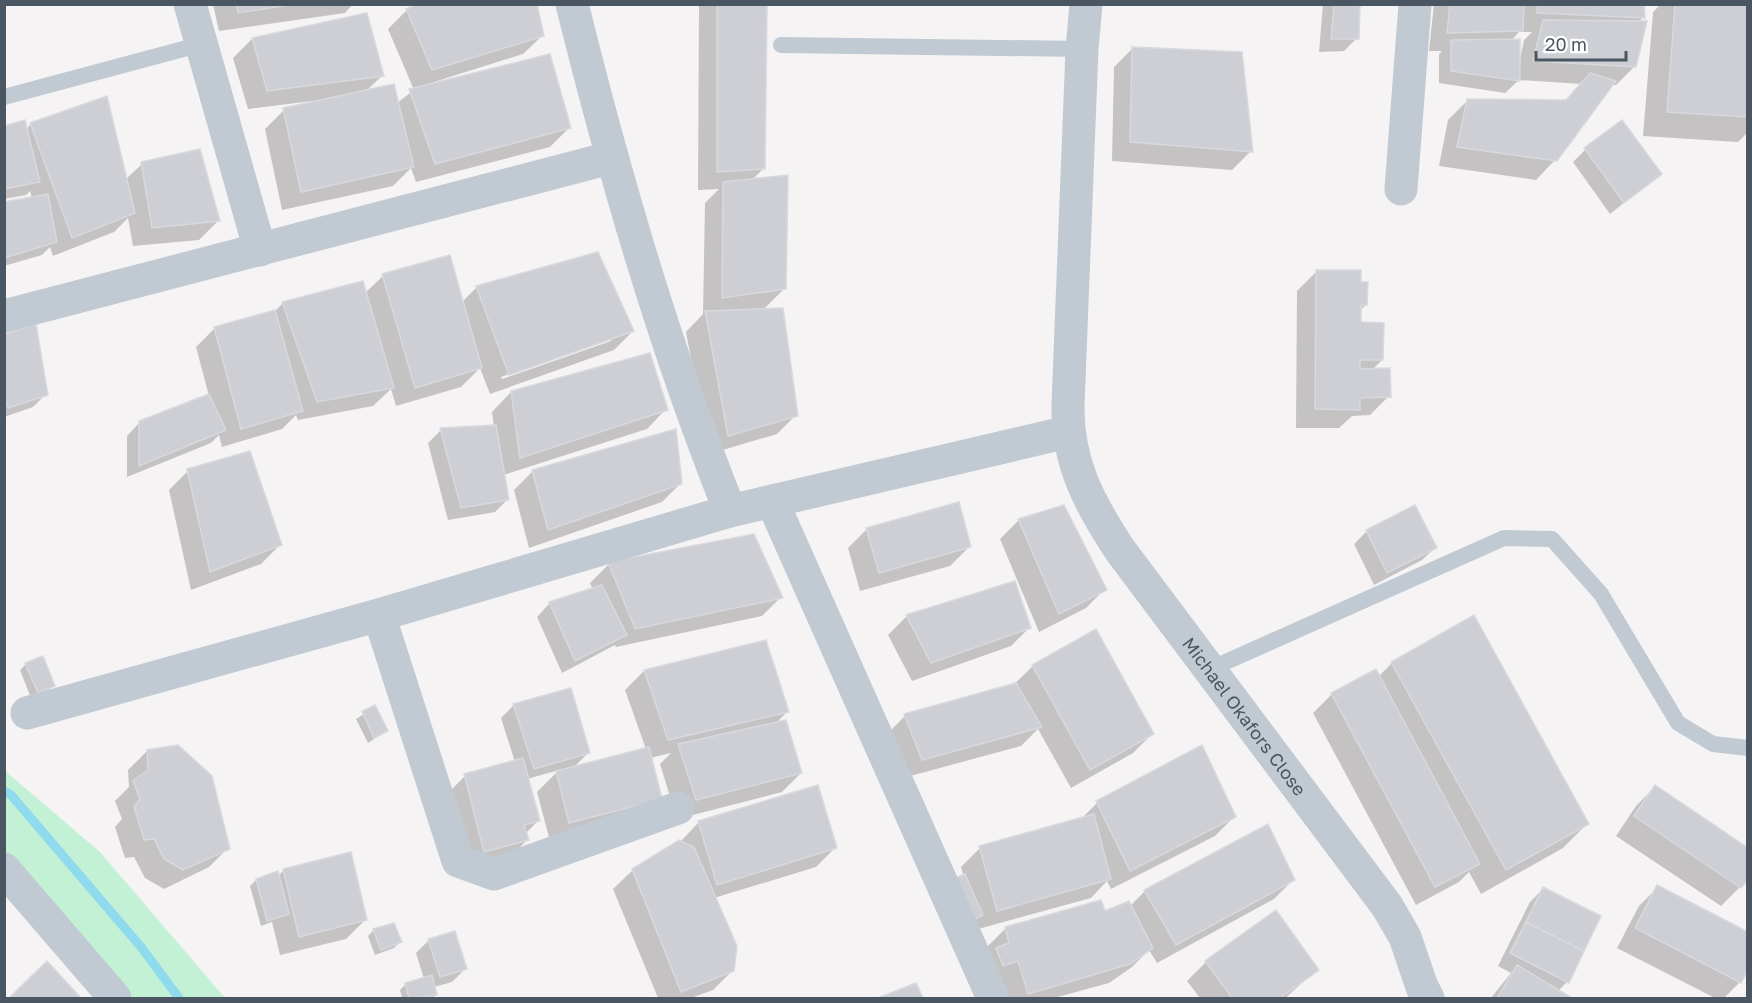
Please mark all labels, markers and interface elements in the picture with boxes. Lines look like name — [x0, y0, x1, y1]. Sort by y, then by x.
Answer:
scale bar — [1536, 24, 1626, 62]
text: 20 m — [1545, 33, 1587, 55]
street label: Michael Okafors Close — [1178, 633, 1311, 800]

